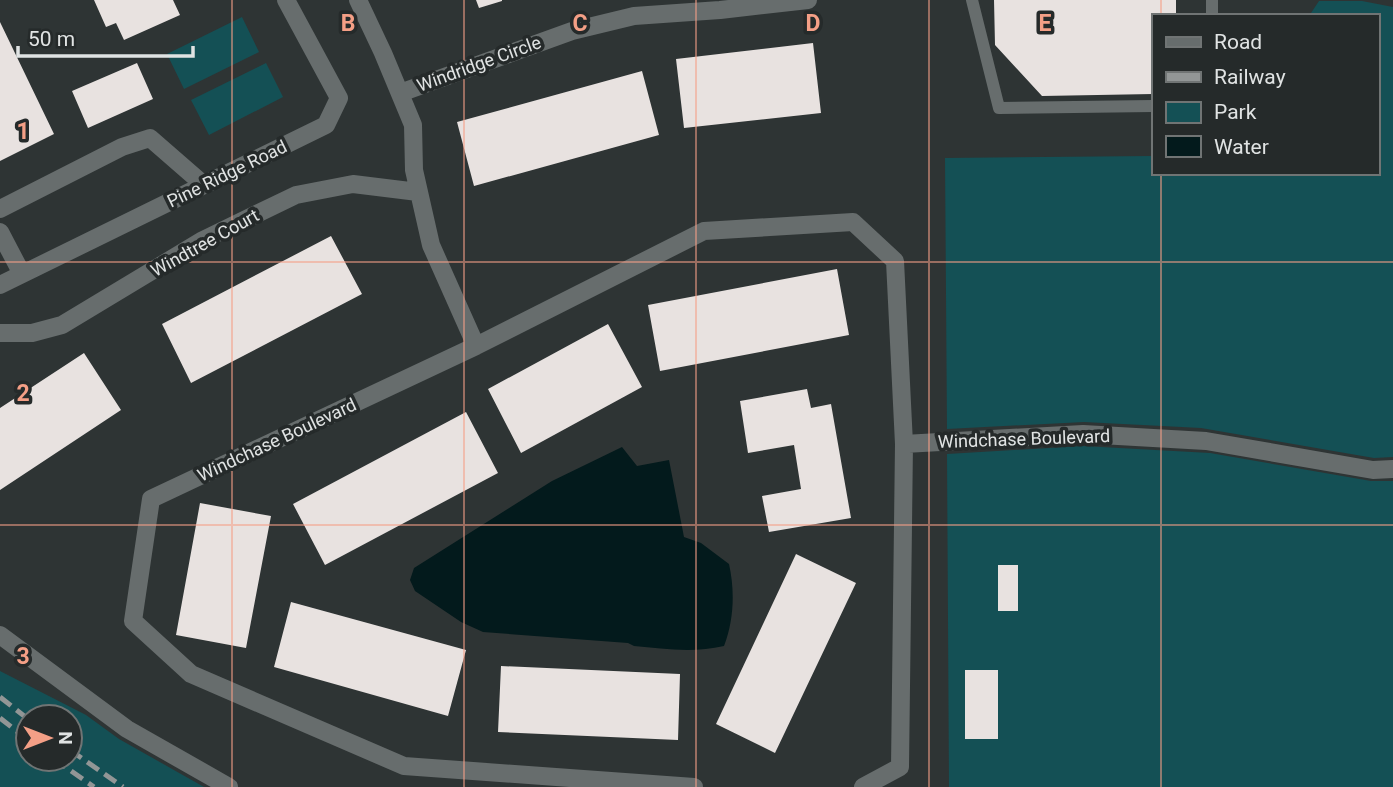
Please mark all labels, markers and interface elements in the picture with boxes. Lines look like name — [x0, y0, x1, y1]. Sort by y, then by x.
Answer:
text: B — [341, 10, 355, 37]
text: C — [572, 10, 588, 37]
text: D — [806, 10, 820, 37]
text: E — [1039, 10, 1052, 37]
scale bar — [18, 14, 192, 58]
legend — [1152, 14, 1379, 175]
text: 50 m — [28, 27, 75, 51]
text: Road — [1214, 30, 1262, 54]
street label: Windridge Circle — [414, 31, 544, 96]
text: Railway — [1214, 65, 1286, 89]
text: Park — [1214, 100, 1257, 124]
text: 1 — [16, 118, 30, 145]
street label: Pine Ridge Road — [163, 135, 290, 212]
text: Water — [1214, 135, 1269, 159]
street label: Windtree Court — [147, 204, 262, 281]
text: 2 — [16, 380, 30, 407]
street label: Windchase Boulevard — [194, 394, 359, 486]
street label: Windchase Boulevard — [937, 425, 1111, 452]
text: 3 — [16, 643, 30, 670]
north arrow — [14, 703, 84, 773]
text: N — [54, 731, 77, 745]

